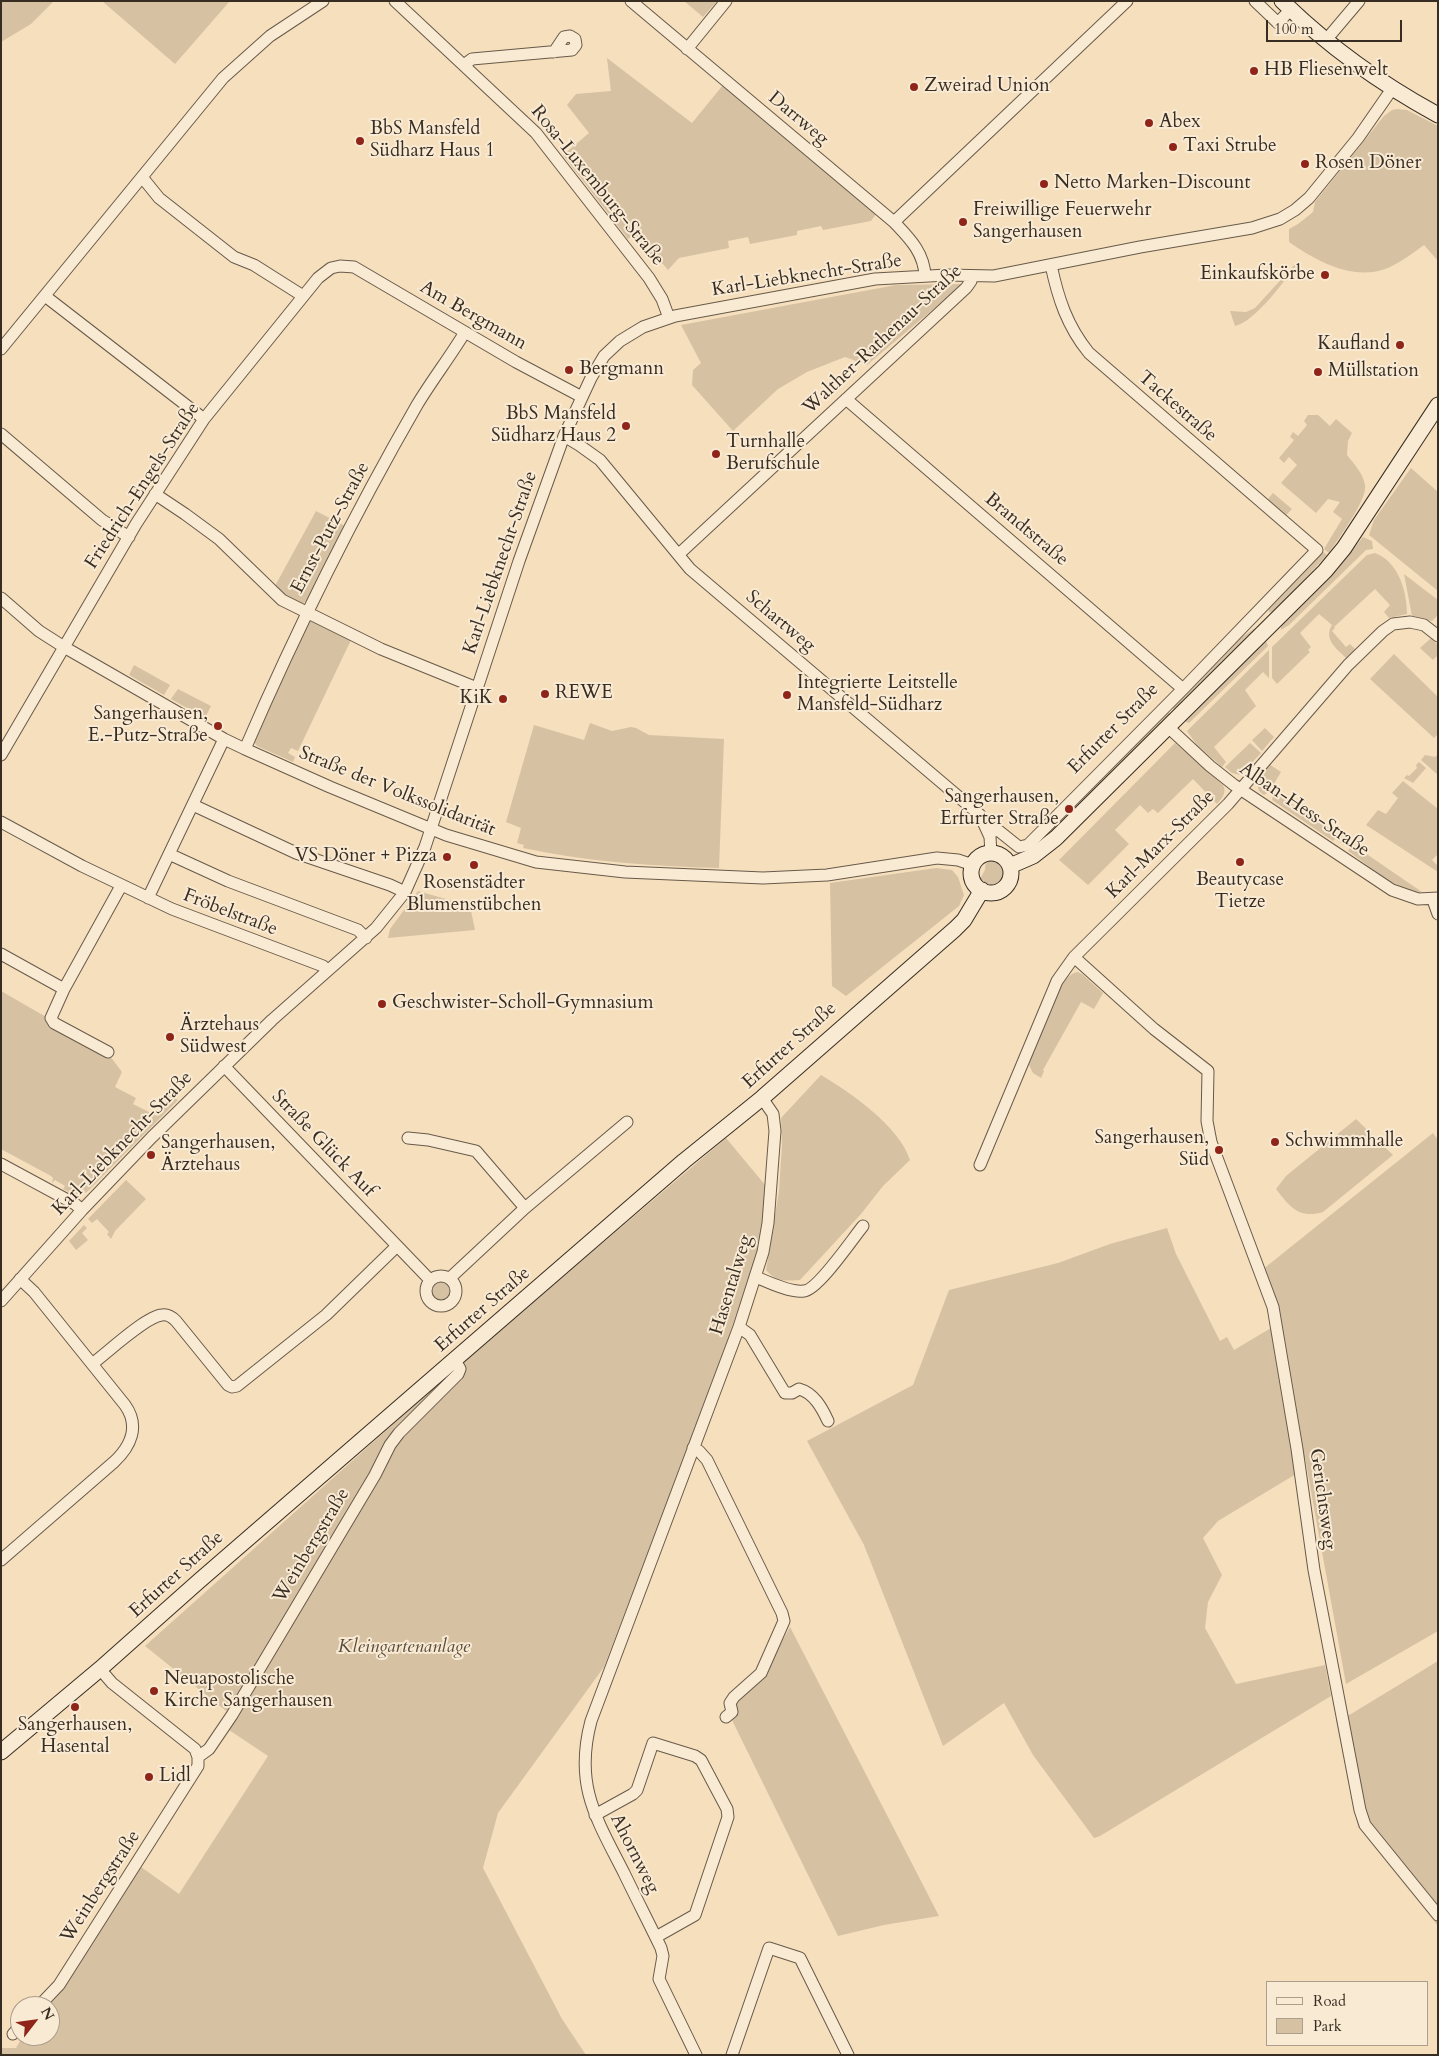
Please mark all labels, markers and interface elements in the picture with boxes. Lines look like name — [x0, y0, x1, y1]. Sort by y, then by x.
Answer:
scale bar — [1269, 10, 1405, 42]
text: 100 m — [1274, 19, 1314, 39]
place label: HB Fliesenwelt — [1264, 60, 1388, 82]
marker: HB Fliesenwelt — [1248, 65, 1260, 77]
place label: Zweirad Union — [924, 76, 1050, 98]
marker: Zweirad Union — [908, 81, 920, 93]
street label: Darrweg — [763, 87, 833, 151]
street label: Rosa-Luxemburg-Straße — [525, 101, 669, 271]
place label: Abex — [1159, 112, 1201, 134]
marker: Abex — [1143, 117, 1155, 129]
place label: BbS Mansfeld Südharz Haus 1 — [370, 119, 495, 163]
marker: BbS Mansfeld Südharz Haus 1 — [354, 135, 366, 147]
place label: Taxi Strube — [1183, 136, 1277, 158]
marker: Taxi Strube — [1167, 141, 1179, 153]
place label: Rosen Döner — [1315, 153, 1421, 175]
marker: Rosen Döner — [1299, 158, 1311, 170]
place label: Netto Marken-Discount — [1054, 173, 1251, 195]
marker: Netto Marken-Discount — [1038, 178, 1050, 190]
place label: Freiwillige Feuerwehr Sangerhausen — [973, 200, 1151, 244]
marker: Freiwillige Feuerwehr Sangerhausen — [957, 216, 969, 228]
street label: Karl-Liebknecht-Straße — [710, 250, 904, 302]
street label: Walther-Rathenau-Straße — [799, 260, 967, 420]
place label: Einkaufskörbe — [1200, 264, 1315, 286]
marker: Einkaufskörbe — [1319, 269, 1331, 281]
street label: Am Bergmann — [415, 276, 531, 356]
place label: Kaufland — [1317, 334, 1390, 356]
marker: Kaufland — [1394, 339, 1406, 351]
place label: Bergmann — [579, 359, 664, 381]
place label: Müllstation — [1328, 361, 1419, 383]
marker: Bergmann — [563, 364, 575, 376]
marker: Müllstation — [1312, 366, 1324, 378]
street label: Tackestraße — [1133, 367, 1221, 447]
street label: Friedrich-Engels-Straße — [81, 399, 205, 573]
place label: BbS Mansfeld Südharz Haus 2 — [491, 404, 616, 448]
marker: BbS Mansfeld Südharz Haus 2 — [620, 420, 632, 432]
place label: Turnhalle Berufschule — [726, 432, 820, 476]
marker: Turnhalle Berufschule — [710, 448, 722, 460]
street label: Ernst-Putz-Straße — [287, 458, 375, 598]
street label: Karl-Liebknecht-Straße — [459, 469, 543, 657]
street label: Brandtstraße — [979, 488, 1073, 572]
street label: Schartweg — [740, 586, 820, 658]
place label: Integrierte Leitstelle Mansfeld-Südharz — [797, 673, 958, 717]
street label: Erfurter Straße — [1064, 679, 1164, 779]
place label: REWE — [555, 683, 613, 705]
place label: KiK — [459, 688, 493, 710]
marker: REWE — [539, 688, 551, 700]
marker: Integrierte Leitstelle Mansfeld-Südharz — [781, 689, 793, 701]
marker: KiK — [497, 693, 509, 705]
place label: Sangerhausen, E.-Putz-Straße — [88, 704, 208, 748]
marker: Sangerhausen, E.-Putz-Straße — [212, 720, 224, 732]
street label: Straße der Volkssolidarität — [295, 742, 499, 842]
street label: Alban-Hess-Straße — [1234, 758, 1374, 862]
street label: Karl-Marx-Straße — [1102, 786, 1220, 904]
place label: Sangerhausen, Erfurter Straße — [940, 787, 1059, 831]
marker: Sangerhausen, Erfurter Straße — [1063, 803, 1075, 815]
place label: VS Döner + Pizza — [295, 846, 437, 868]
marker: VS Döner + Pizza — [441, 851, 453, 863]
marker: Beautycase Tietze — [1234, 856, 1246, 868]
marker: Rosenstädter Blumenstübchen — [468, 859, 480, 871]
place label: Beautycase Tietze — [1196, 870, 1284, 914]
place label: Rosenstädter Blumenstübchen — [406, 873, 542, 917]
street label: Fröbelstraße — [180, 885, 280, 941]
place label: Geschwister-Scholl-Gymnasium — [392, 993, 653, 1015]
marker: Geschwister-Scholl-Gymnasium — [376, 998, 388, 1010]
street label: Erfurter Straße — [738, 998, 842, 1094]
place label: Ärztehaus Südwest — [180, 1015, 259, 1059]
marker: Ärztehaus Südwest — [164, 1031, 176, 1043]
street label: Karl-Liebknecht-Straße — [48, 1067, 198, 1221]
street label: Straße Glück Auf — [266, 1086, 380, 1202]
place label: Sangerhausen, Süd — [1095, 1128, 1209, 1172]
place label: Schwimmhalle — [1285, 1131, 1403, 1153]
place label: Sangerhausen, Ärztehaus — [161, 1133, 275, 1177]
marker: Schwimmhalle — [1269, 1136, 1281, 1148]
marker: Sangerhausen, Süd — [1213, 1144, 1225, 1156]
marker: Sangerhausen, Ärztehaus — [145, 1149, 157, 1161]
street label: Hasentalweg — [706, 1232, 758, 1338]
street label: Erfurter Straße — [431, 1262, 535, 1358]
street label: Gerichtsweg — [1304, 1447, 1340, 1551]
street label: Weinbergstraße — [269, 1485, 355, 1607]
street label: Erfurter Straße — [125, 1527, 229, 1623]
park label: Kleingartenanlage — [338, 1637, 470, 1659]
place label: Neuapostolische Kirche Sangerhausen — [164, 1669, 333, 1713]
marker: Neuapostolische Kirche Sangerhausen — [148, 1685, 160, 1697]
marker: Sangerhausen, Hasental — [69, 1701, 81, 1713]
place label: Sangerhausen, Hasental — [18, 1715, 132, 1759]
place label: Lidl — [159, 1766, 191, 1788]
marker: Lidl — [143, 1771, 155, 1783]
street label: Ahornweg — [604, 1810, 664, 1898]
street label: Weinbergstraße — [56, 1826, 146, 1948]
legend — [1266, 1981, 1429, 2046]
text: Road — [1313, 1991, 1346, 2011]
north arrow — [10, 1996, 60, 2046]
text: N — [36, 2004, 59, 2024]
text: Park — [1313, 2016, 1342, 2036]

